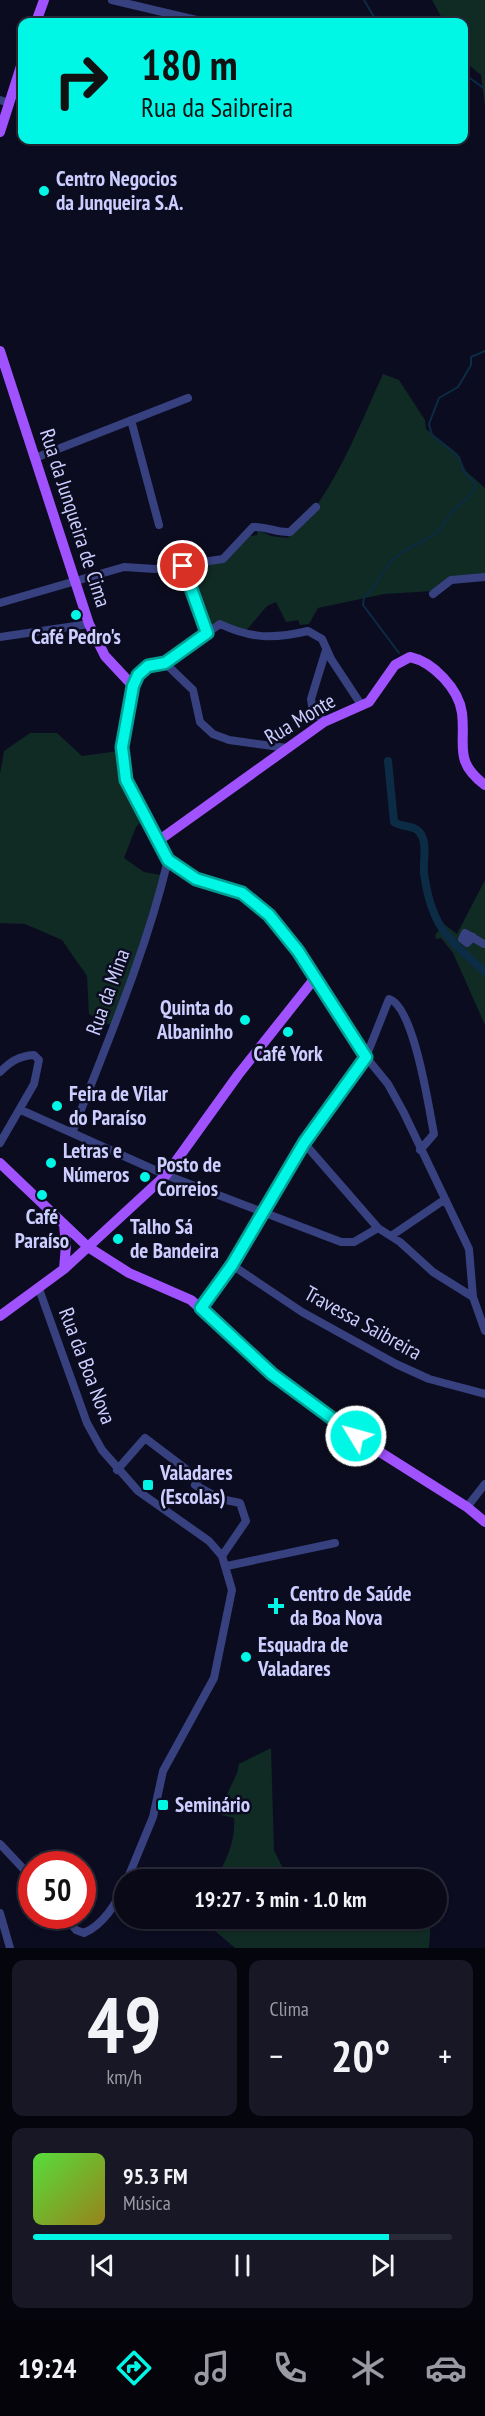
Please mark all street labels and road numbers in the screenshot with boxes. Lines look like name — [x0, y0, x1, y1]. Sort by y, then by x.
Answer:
street label: Rua da Junqueira de Cima — [34, 425, 117, 610]
street label: Rua Monte — [259, 687, 340, 750]
street label: Rua da Mina — [80, 945, 136, 1039]
street label: Travessa Saibreira — [300, 1279, 427, 1366]
street label: Rua da Boa Nova — [53, 1304, 122, 1428]

